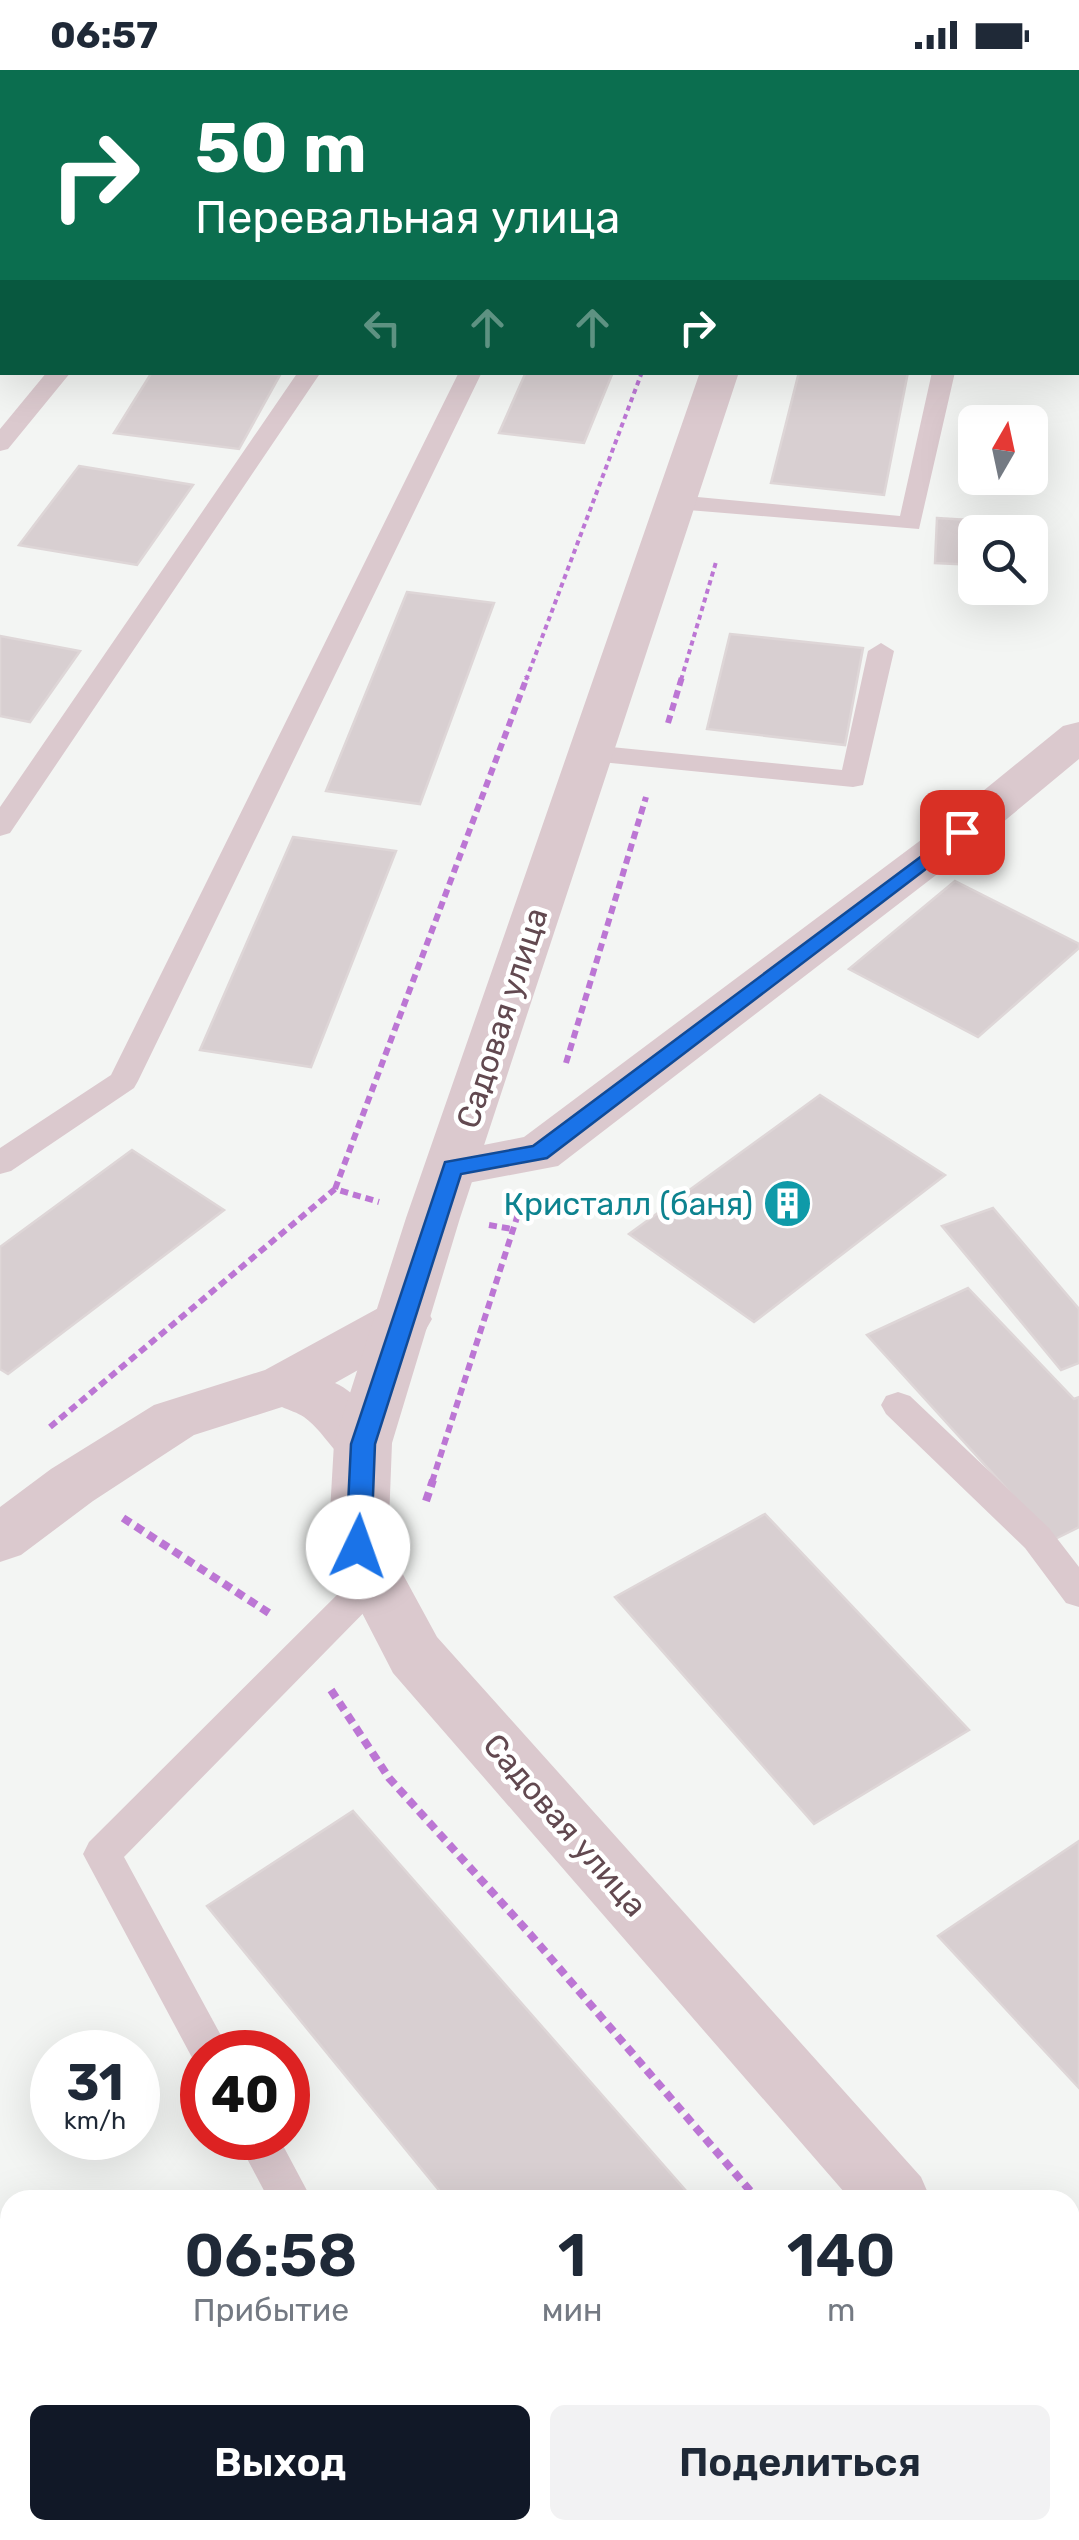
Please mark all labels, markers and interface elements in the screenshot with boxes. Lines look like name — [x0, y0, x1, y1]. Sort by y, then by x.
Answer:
text: 06:57 — [50, 12, 158, 58]
text: 50 m — [195, 107, 367, 190]
icon: right — [30, 110, 160, 240]
text: Перевальная улица — [195, 191, 620, 244]
icon: left — [355, 300, 410, 355]
icon: ahead — [460, 300, 515, 355]
icon: ahead — [565, 300, 620, 355]
icon: right — [670, 300, 725, 355]
north arrow — [958, 405, 1048, 495]
map controls — [958, 405, 1048, 605]
button: search — [958, 515, 1048, 605]
pin — [920, 790, 1005, 875]
icon: arrive — [935, 805, 990, 860]
street label: Садовая улица — [448, 903, 556, 1133]
building icon: Кристалл (баня) — [762, 1178, 814, 1230]
place label: Кристалл (баня) — [504, 1185, 753, 1223]
position arrow — [306, 1495, 410, 1599]
street label: Садовая улица — [475, 1726, 655, 1924]
speed limit sign: 40 — [180, 2030, 310, 2160]
text: 31 — [66, 2053, 124, 2113]
text: km/h — [64, 2106, 126, 2135]
text: 06:58 — [184, 2220, 358, 2291]
text: 1 — [558, 2220, 587, 2291]
text: 140 — [787, 2220, 896, 2291]
text: Прибытие — [193, 2291, 349, 2329]
text: мин — [542, 2291, 603, 2329]
text: m — [827, 2291, 855, 2329]
button: Выход — [30, 2405, 530, 2520]
button: Поделиться — [550, 2405, 1050, 2520]

